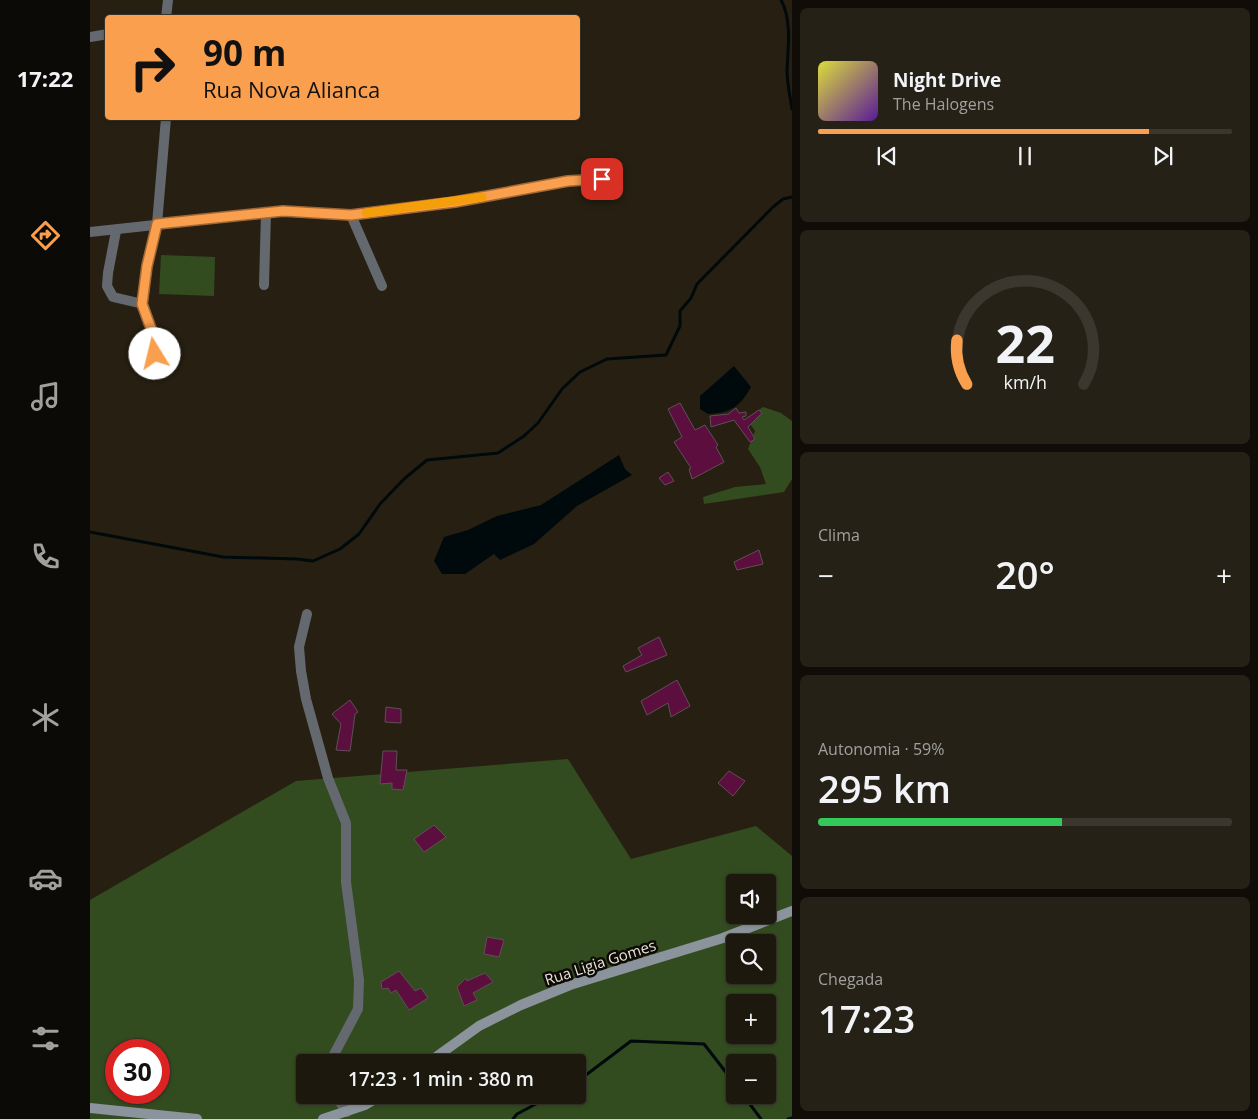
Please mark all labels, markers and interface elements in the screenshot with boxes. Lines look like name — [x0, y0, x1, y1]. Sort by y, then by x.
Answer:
text: 90 m — [203, 29, 286, 76]
icon: right — [120, 35, 185, 100]
text: 17:22 — [17, 63, 73, 93]
text: Night Drive — [893, 67, 1001, 93]
text: Rua Nova Alianca — [203, 74, 380, 104]
text: The Halogens — [893, 93, 994, 115]
icon: previous — [873, 142, 901, 170]
icon: pause — [1011, 142, 1039, 170]
icon: next — [1149, 142, 1177, 170]
pin — [581, 158, 623, 200]
icon: arrive — [588, 165, 616, 193]
icon: directions — [28, 218, 63, 253]
text: 22 — [995, 307, 1055, 378]
position arrow — [128, 327, 180, 379]
text: km/h — [1003, 370, 1047, 394]
icon: music — [28, 379, 63, 414]
text: Clima — [818, 524, 860, 546]
icon: phone — [28, 539, 63, 574]
text: 20° — [995, 548, 1055, 600]
text: − — [818, 556, 834, 594]
text: + — [1216, 556, 1232, 594]
icon: climate — [28, 700, 63, 735]
text: Autonomia · 59% — [818, 738, 944, 760]
text: 295 km — [818, 762, 951, 814]
icon: car — [28, 861, 63, 896]
map controls — [726, 874, 776, 1104]
button: sound — [726, 874, 776, 924]
button: search — [726, 934, 776, 984]
street label: Rua Ligia Gomes — [542, 935, 658, 989]
text: Chegada — [818, 968, 883, 990]
text: 17:23 — [818, 992, 915, 1044]
button: + — [726, 994, 776, 1044]
icon: filters — [28, 1021, 63, 1056]
speed limit sign: 30 — [105, 1039, 170, 1104]
button: − — [726, 1054, 776, 1104]
text: 17:23 · 1 min · 380 m — [348, 1066, 534, 1092]

